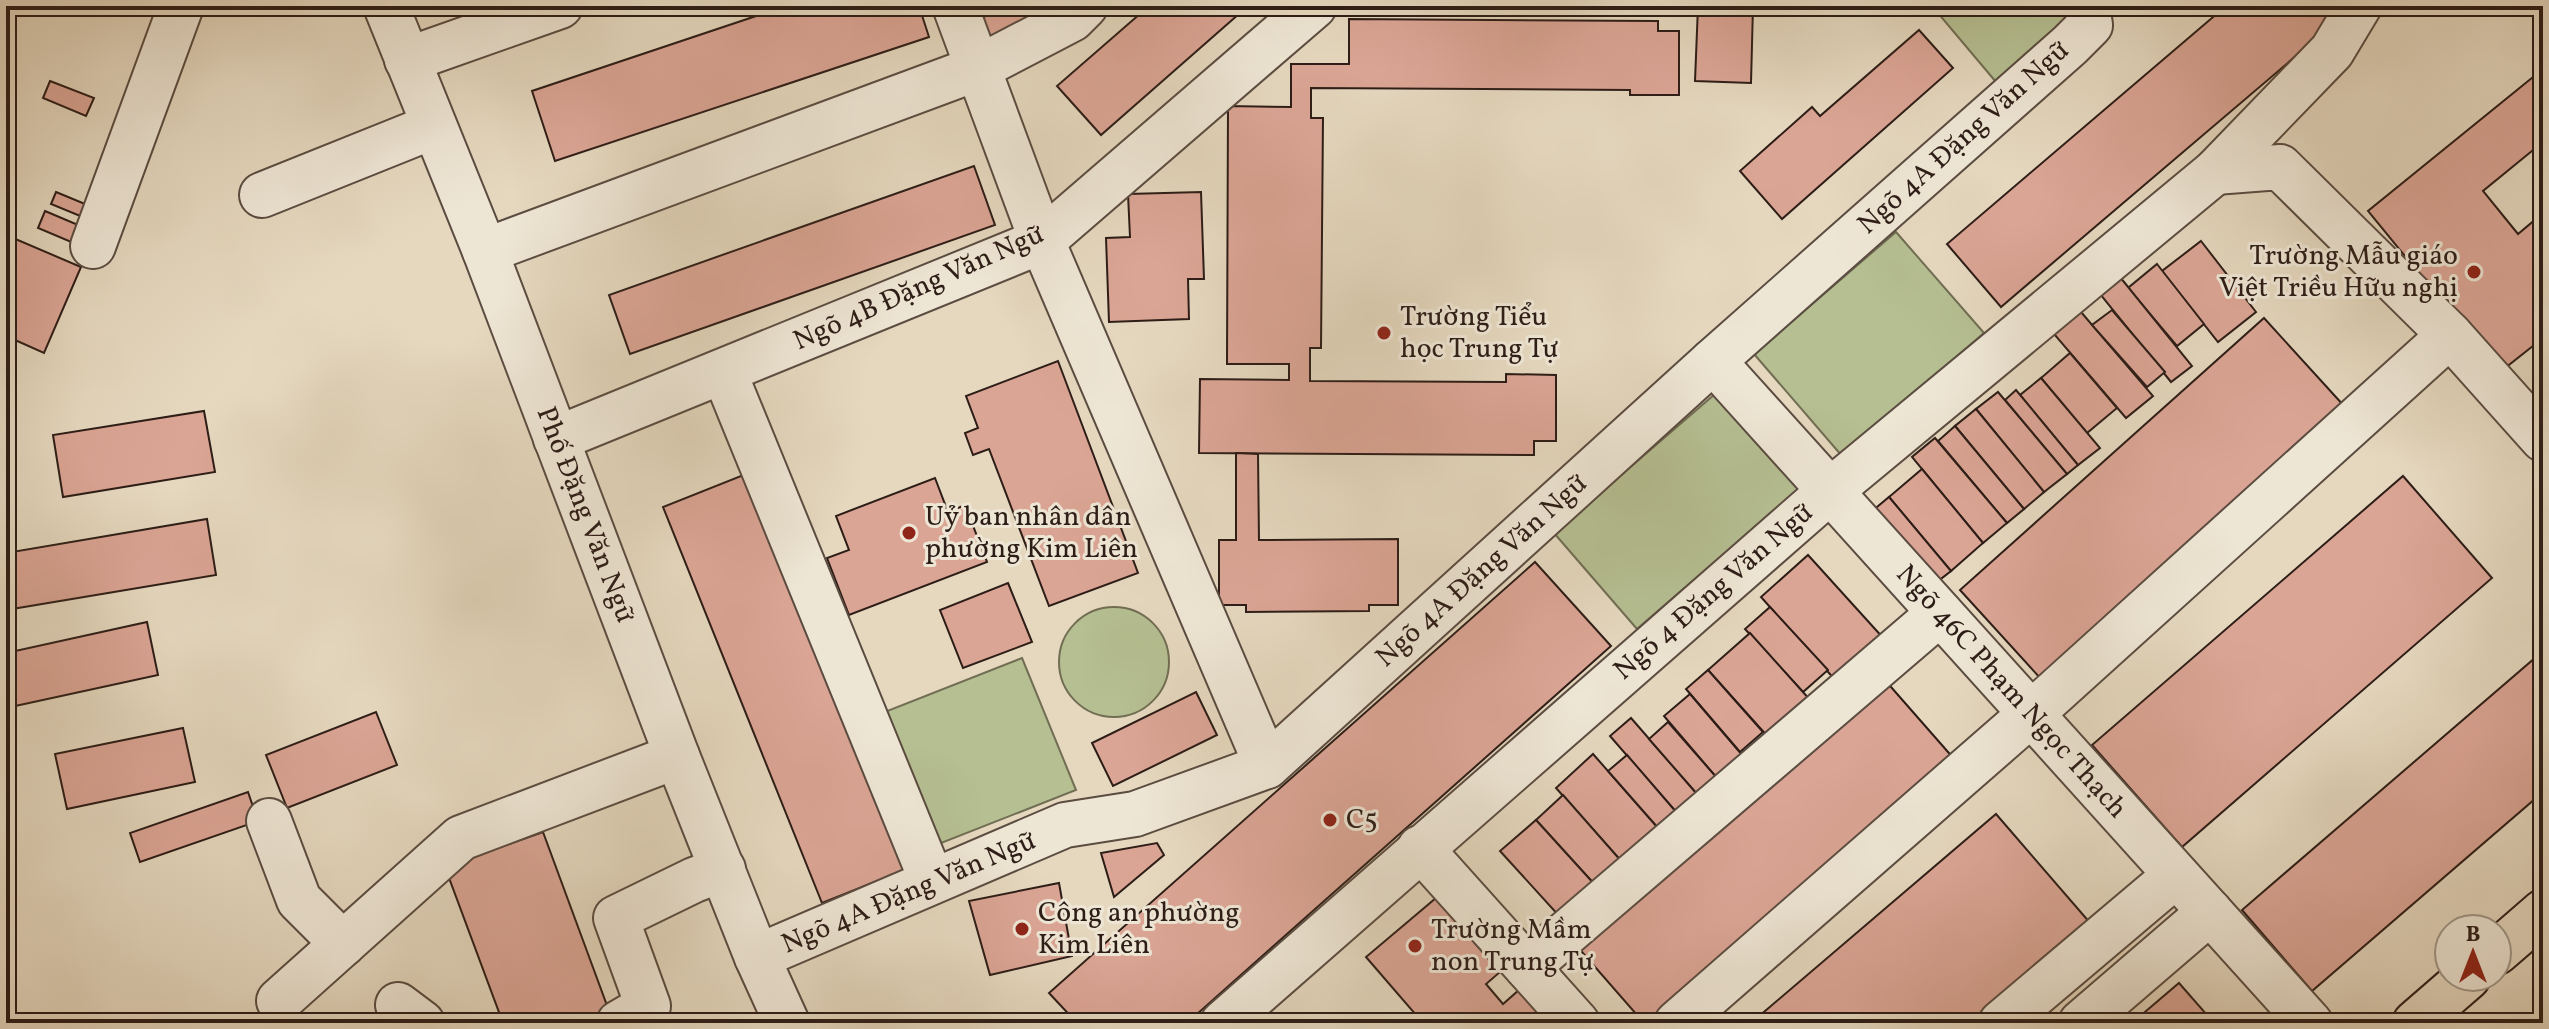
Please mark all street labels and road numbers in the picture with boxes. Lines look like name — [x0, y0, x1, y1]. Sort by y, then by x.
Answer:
street label: Ngõ 4A Đặng Văn Ngữ — [1849, 32, 2079, 244]
street label: Ngõ 4B Đặng Văn Ngữ — [787, 215, 1051, 361]
street label: Phố Đặng Văn Ngữ — [526, 401, 644, 629]
street label: Ngõ 4A Đặng Văn Ngữ — [1367, 465, 1597, 677]
street label: Ngõ 4 Đặng Văn Ngữ — [1606, 494, 1822, 690]
street label: Ngõ 46C Phạm Ngọc Thạch — [1886, 556, 2136, 828]
street label: Ngõ 4A Đặng Văn Ngữ — [776, 822, 1042, 964]

